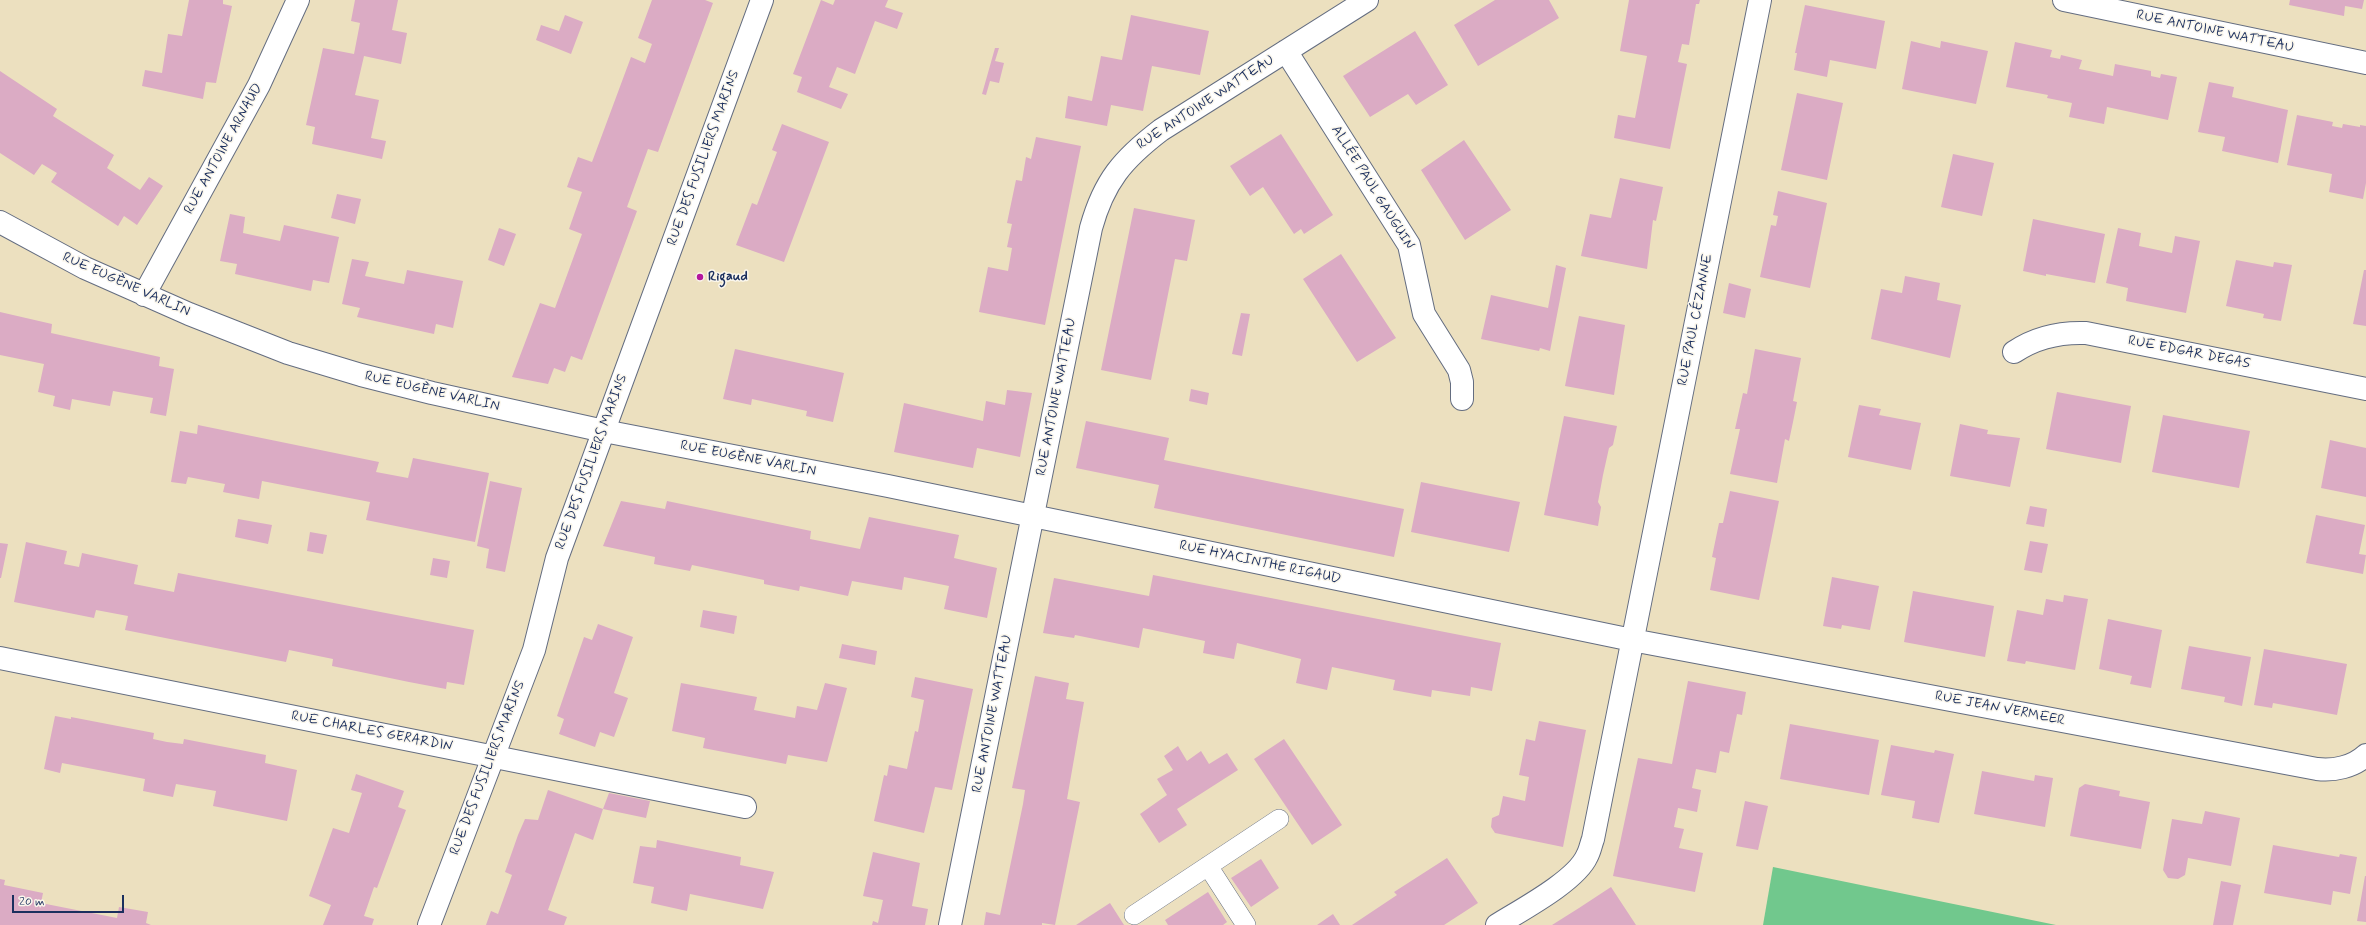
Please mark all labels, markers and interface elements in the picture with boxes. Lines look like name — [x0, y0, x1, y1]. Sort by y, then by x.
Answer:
street label: RUE ANTOINE WATTEAU — [2135, 7, 2295, 57]
street label: RUE ANTOINE WATTEAU — [1134, 52, 1278, 154]
street label: RUE DES FUSILIERS MARINS — [664, 68, 744, 248]
street label: RUE ANTOINE ARNAUD — [181, 81, 267, 217]
street label: ALLÉE PAUL GAUGUIN — [1327, 123, 1417, 253]
street label: RUE EUGÈNE VARLIN — [60, 249, 192, 321]
street label: RUE PAUL CÉZANNE — [1675, 253, 1717, 387]
place label: Rigaud — [708, 269, 748, 285]
marker: Rigaud — [695, 272, 705, 282]
street label: RUE ANTOINE WATTEAU — [1033, 317, 1081, 477]
street label: RUE EDGAR DEGAS — [2126, 333, 2252, 373]
street label: RUE EUGÈNE VARLIN — [363, 368, 501, 416]
street label: RUE DES FUSILIERS MARINS — [552, 372, 632, 552]
street label: RUE EUGÈNE VARLIN — [679, 438, 817, 480]
street label: RUE HYACINTHE RIGAUD — [1178, 538, 1342, 588]
street label: RUE ANTOINE WATTEAU — [969, 634, 1017, 794]
street label: RUE DES FUSILIERS MARINS — [447, 678, 529, 858]
street label: RUE JEAN VERMEER — [1933, 688, 2067, 730]
street label: RUE CHARLES GERARDIN — [290, 708, 454, 756]
scale bar — [14, 887, 126, 913]
text: 20 m — [19, 894, 45, 910]

